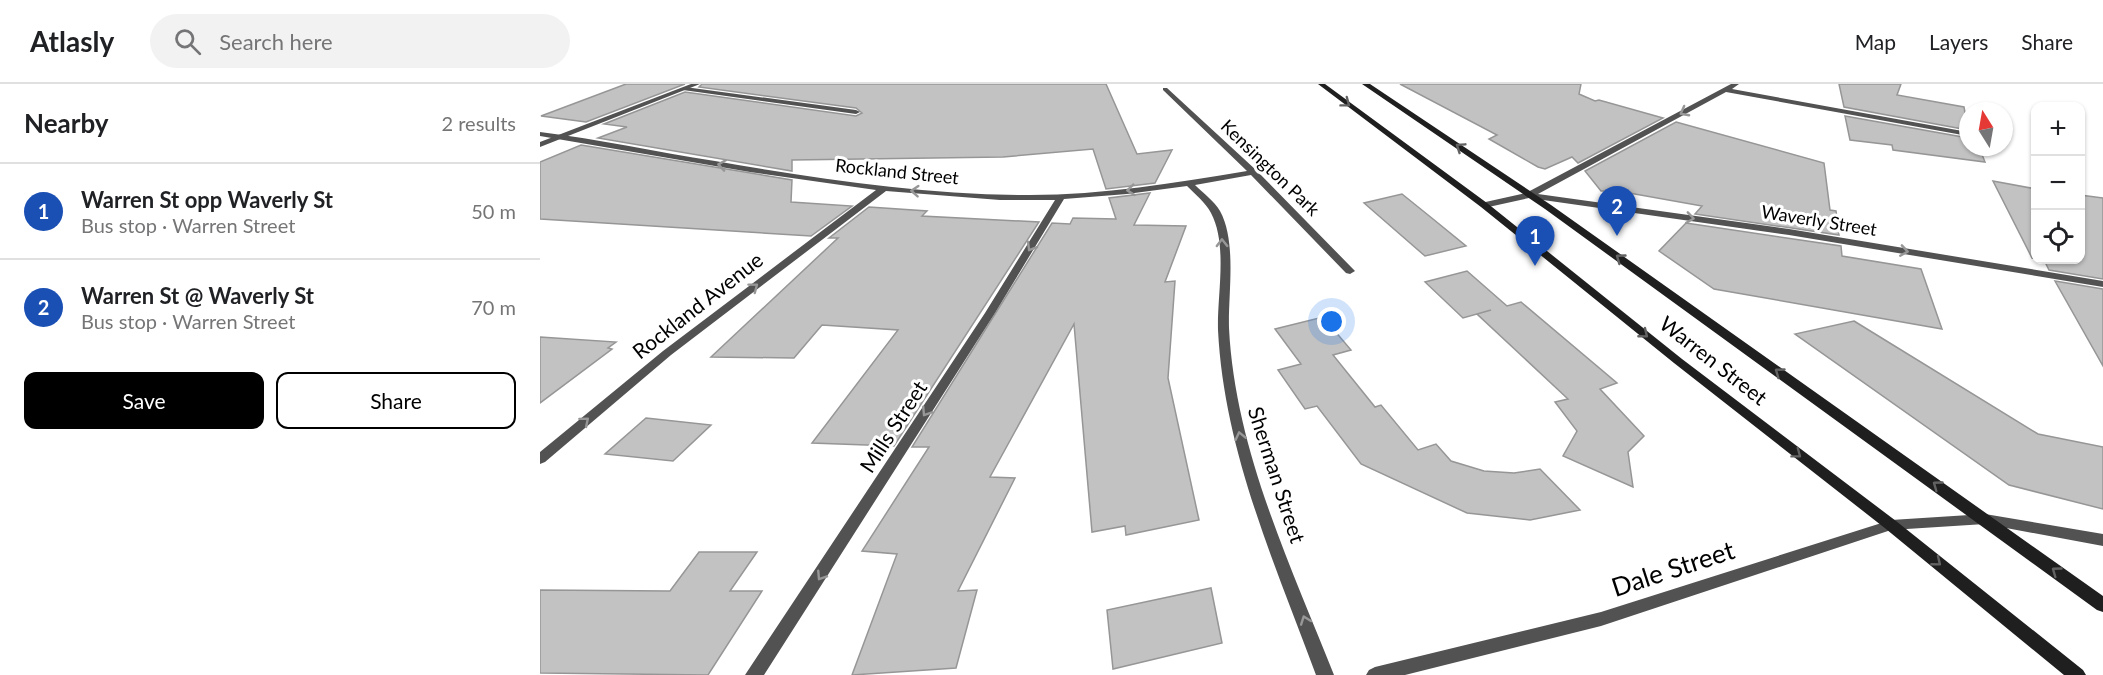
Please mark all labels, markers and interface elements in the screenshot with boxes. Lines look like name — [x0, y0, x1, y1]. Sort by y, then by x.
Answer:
search box — [150, 14, 570, 68]
text: Atlasly — [30, 24, 114, 58]
icon: search — [171, 25, 204, 58]
text: Search here — [219, 28, 333, 55]
text: Map — [1855, 29, 1896, 54]
text: Layers — [1929, 29, 1988, 54]
text: Share — [2021, 29, 2073, 54]
one-way arrow — [1339, 96, 1350, 107]
north arrow — [1959, 102, 2013, 156]
map controls — [2031, 102, 2085, 264]
button: + — [2031, 102, 2085, 156]
one-way arrow — [1680, 105, 1691, 116]
text: Nearby — [24, 107, 109, 139]
text: 2 results — [441, 111, 516, 135]
street label: Kensington Park — [1217, 115, 1325, 220]
one-way arrow — [1456, 142, 1466, 154]
street label: Rockland Street — [834, 154, 960, 188]
button: − — [2031, 156, 2085, 210]
one-way arrow — [718, 159, 728, 172]
one-way arrow — [1126, 183, 1135, 196]
one-way arrow — [911, 185, 920, 198]
text: Warren St opp Waverly St — [81, 186, 333, 213]
pin: 2 — [1598, 186, 1636, 236]
text: 1 — [38, 199, 49, 223]
text: 50 m — [471, 199, 516, 223]
street label: Waverly Street — [1760, 200, 1879, 240]
button: locate — [2031, 210, 2085, 264]
one-way arrow — [1686, 212, 1695, 224]
text: Bus stop · Warren Street — [81, 213, 295, 237]
pin: 1 — [1516, 216, 1554, 266]
one-way arrow — [1216, 238, 1229, 247]
one-way arrow — [1026, 241, 1038, 251]
one-way arrow — [1899, 244, 1909, 257]
street label: Rockland Avenue — [627, 246, 767, 363]
one-way arrow — [1615, 254, 1626, 265]
text: Warren St @ Waverly St — [81, 282, 314, 309]
one-way arrow — [747, 283, 758, 294]
text: 2 — [38, 295, 49, 319]
text: 70 m — [471, 295, 516, 319]
your location — [1317, 307, 1346, 336]
text: Bus stop · Warren Street — [81, 309, 295, 333]
street label: Warren Street — [1655, 310, 1773, 410]
one-way arrow — [1637, 326, 1648, 337]
one-way arrow — [1774, 368, 1785, 379]
button: Save — [24, 372, 264, 429]
button: Share — [276, 372, 516, 429]
street label: Mills Street — [854, 375, 932, 477]
street label: Sherman Street — [1244, 403, 1311, 546]
one-way arrow — [922, 406, 934, 416]
one-way arrow — [578, 417, 589, 428]
one-way arrow — [1234, 432, 1247, 442]
one-way arrow — [1791, 447, 1802, 458]
one-way arrow — [1933, 481, 1944, 492]
street label: Dale Street — [1607, 533, 1739, 603]
one-way arrow — [1930, 554, 1941, 565]
one-way arrow — [2051, 567, 2062, 578]
one-way arrow — [816, 570, 828, 580]
one-way arrow — [1299, 615, 1312, 626]

